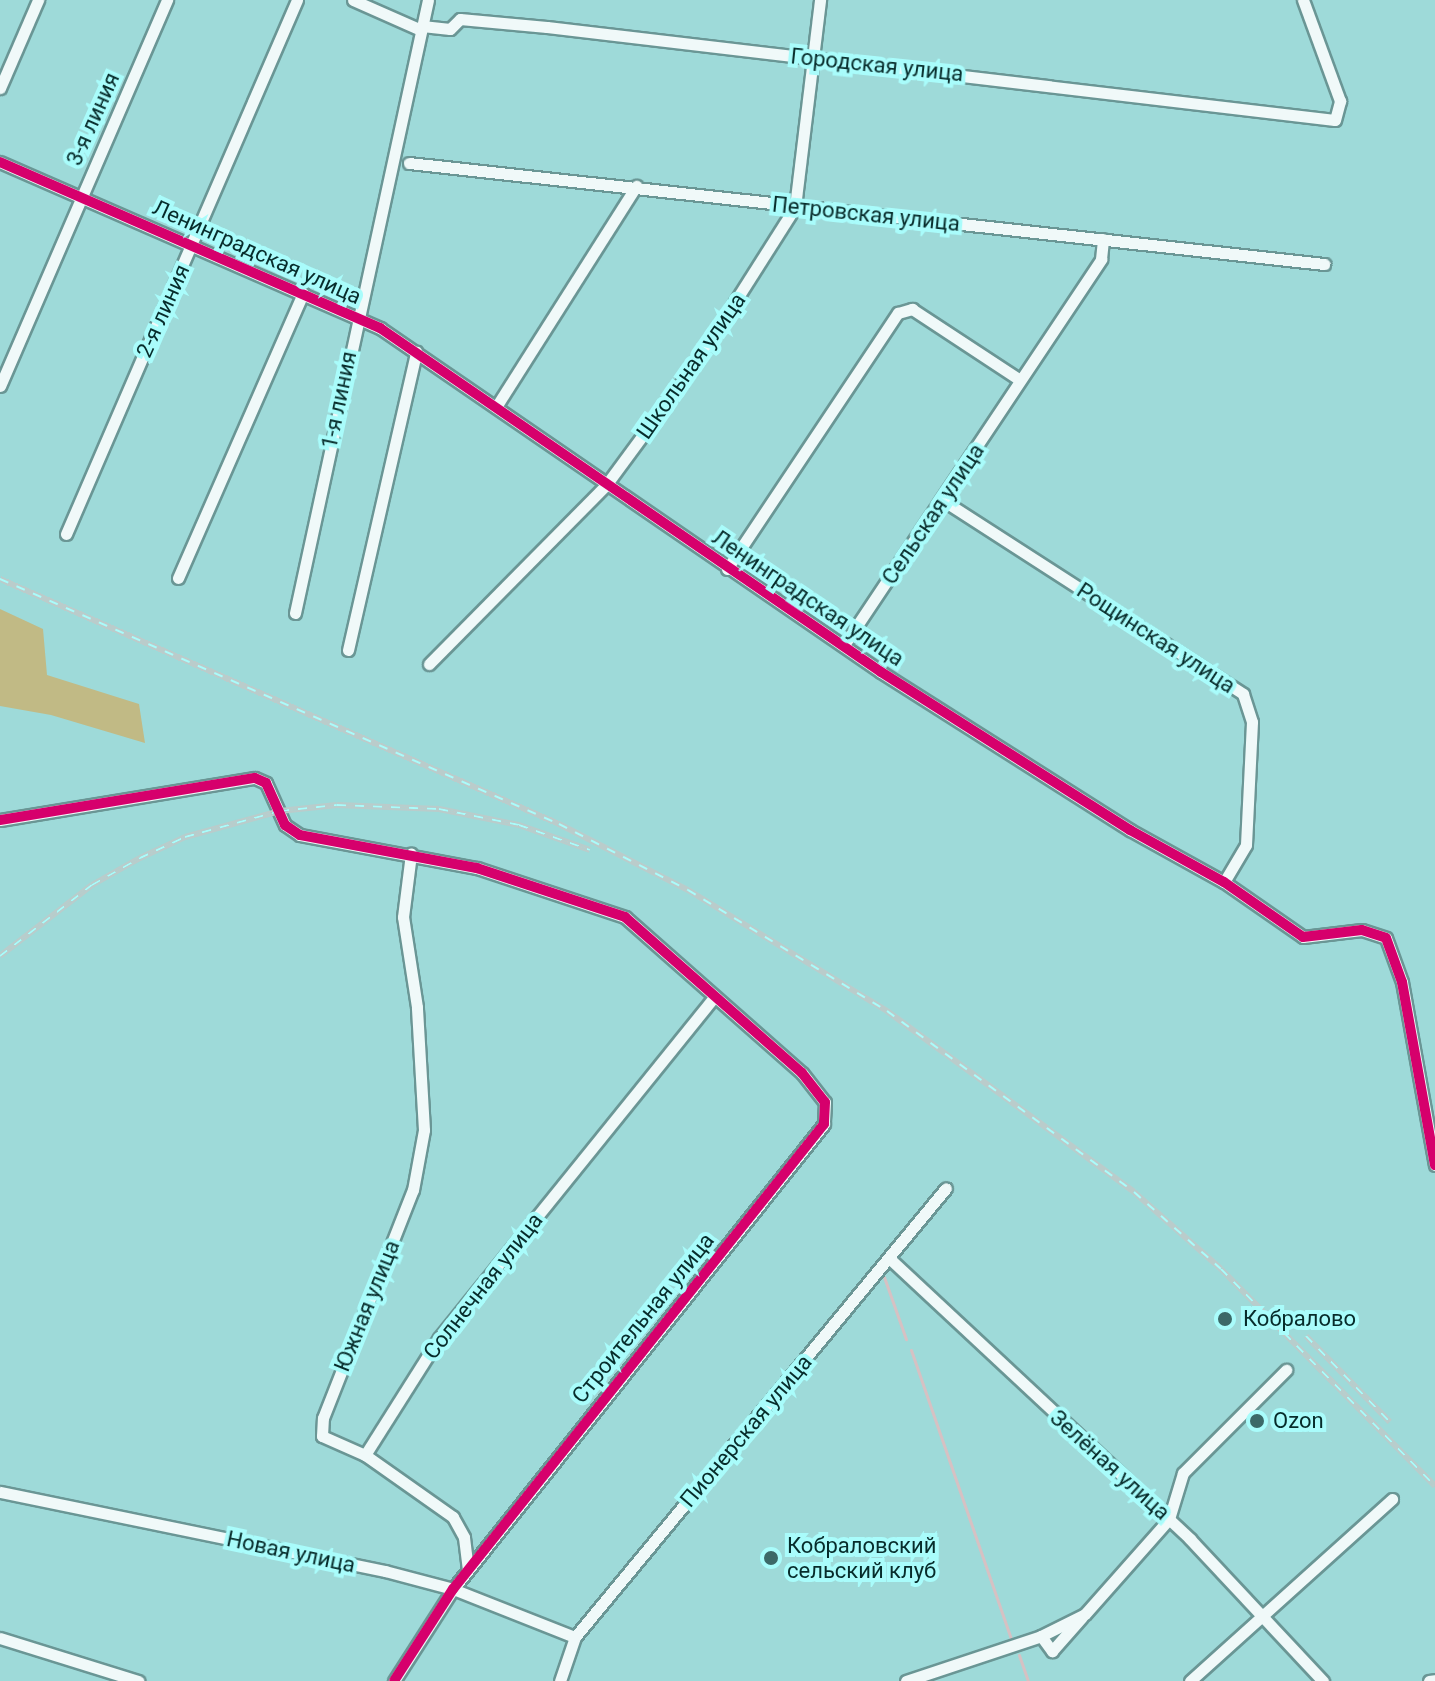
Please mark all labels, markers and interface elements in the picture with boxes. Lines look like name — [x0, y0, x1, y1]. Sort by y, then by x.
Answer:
street label: Городская улица — [789, 43, 965, 87]
street label: 3-я линия — [61, 68, 125, 170]
street label: Петровская улица — [771, 191, 961, 237]
street label: Ленинградская улица — [149, 194, 365, 310]
street label: 2-я линия — [131, 260, 195, 362]
street label: Школьная улица — [631, 288, 751, 444]
street label: 1-я линия — [316, 349, 362, 451]
street label: Сельская улица — [876, 439, 990, 589]
street label: Ленинградская улица — [707, 524, 909, 672]
street label: Рощинская улица — [1072, 577, 1240, 699]
street label: Солнечная улица — [418, 1208, 548, 1364]
street label: Строительная улица — [566, 1228, 720, 1408]
street label: Южная улица — [329, 1237, 405, 1375]
place label: Кобралово — [1243, 1306, 1356, 1332]
marker: Кобралово — [1214, 1308, 1236, 1330]
street label: Пионерская улица — [675, 1349, 817, 1513]
street label: Зелёная улица — [1045, 1404, 1175, 1526]
place label: Ozon — [1273, 1408, 1324, 1434]
marker: Ozon — [1248, 1412, 1266, 1430]
street label: Новая улица — [224, 1526, 358, 1578]
place label: Кобраловский сельский клуб — [787, 1532, 936, 1584]
marker: Кобраловский сельский клуб — [762, 1549, 780, 1567]

